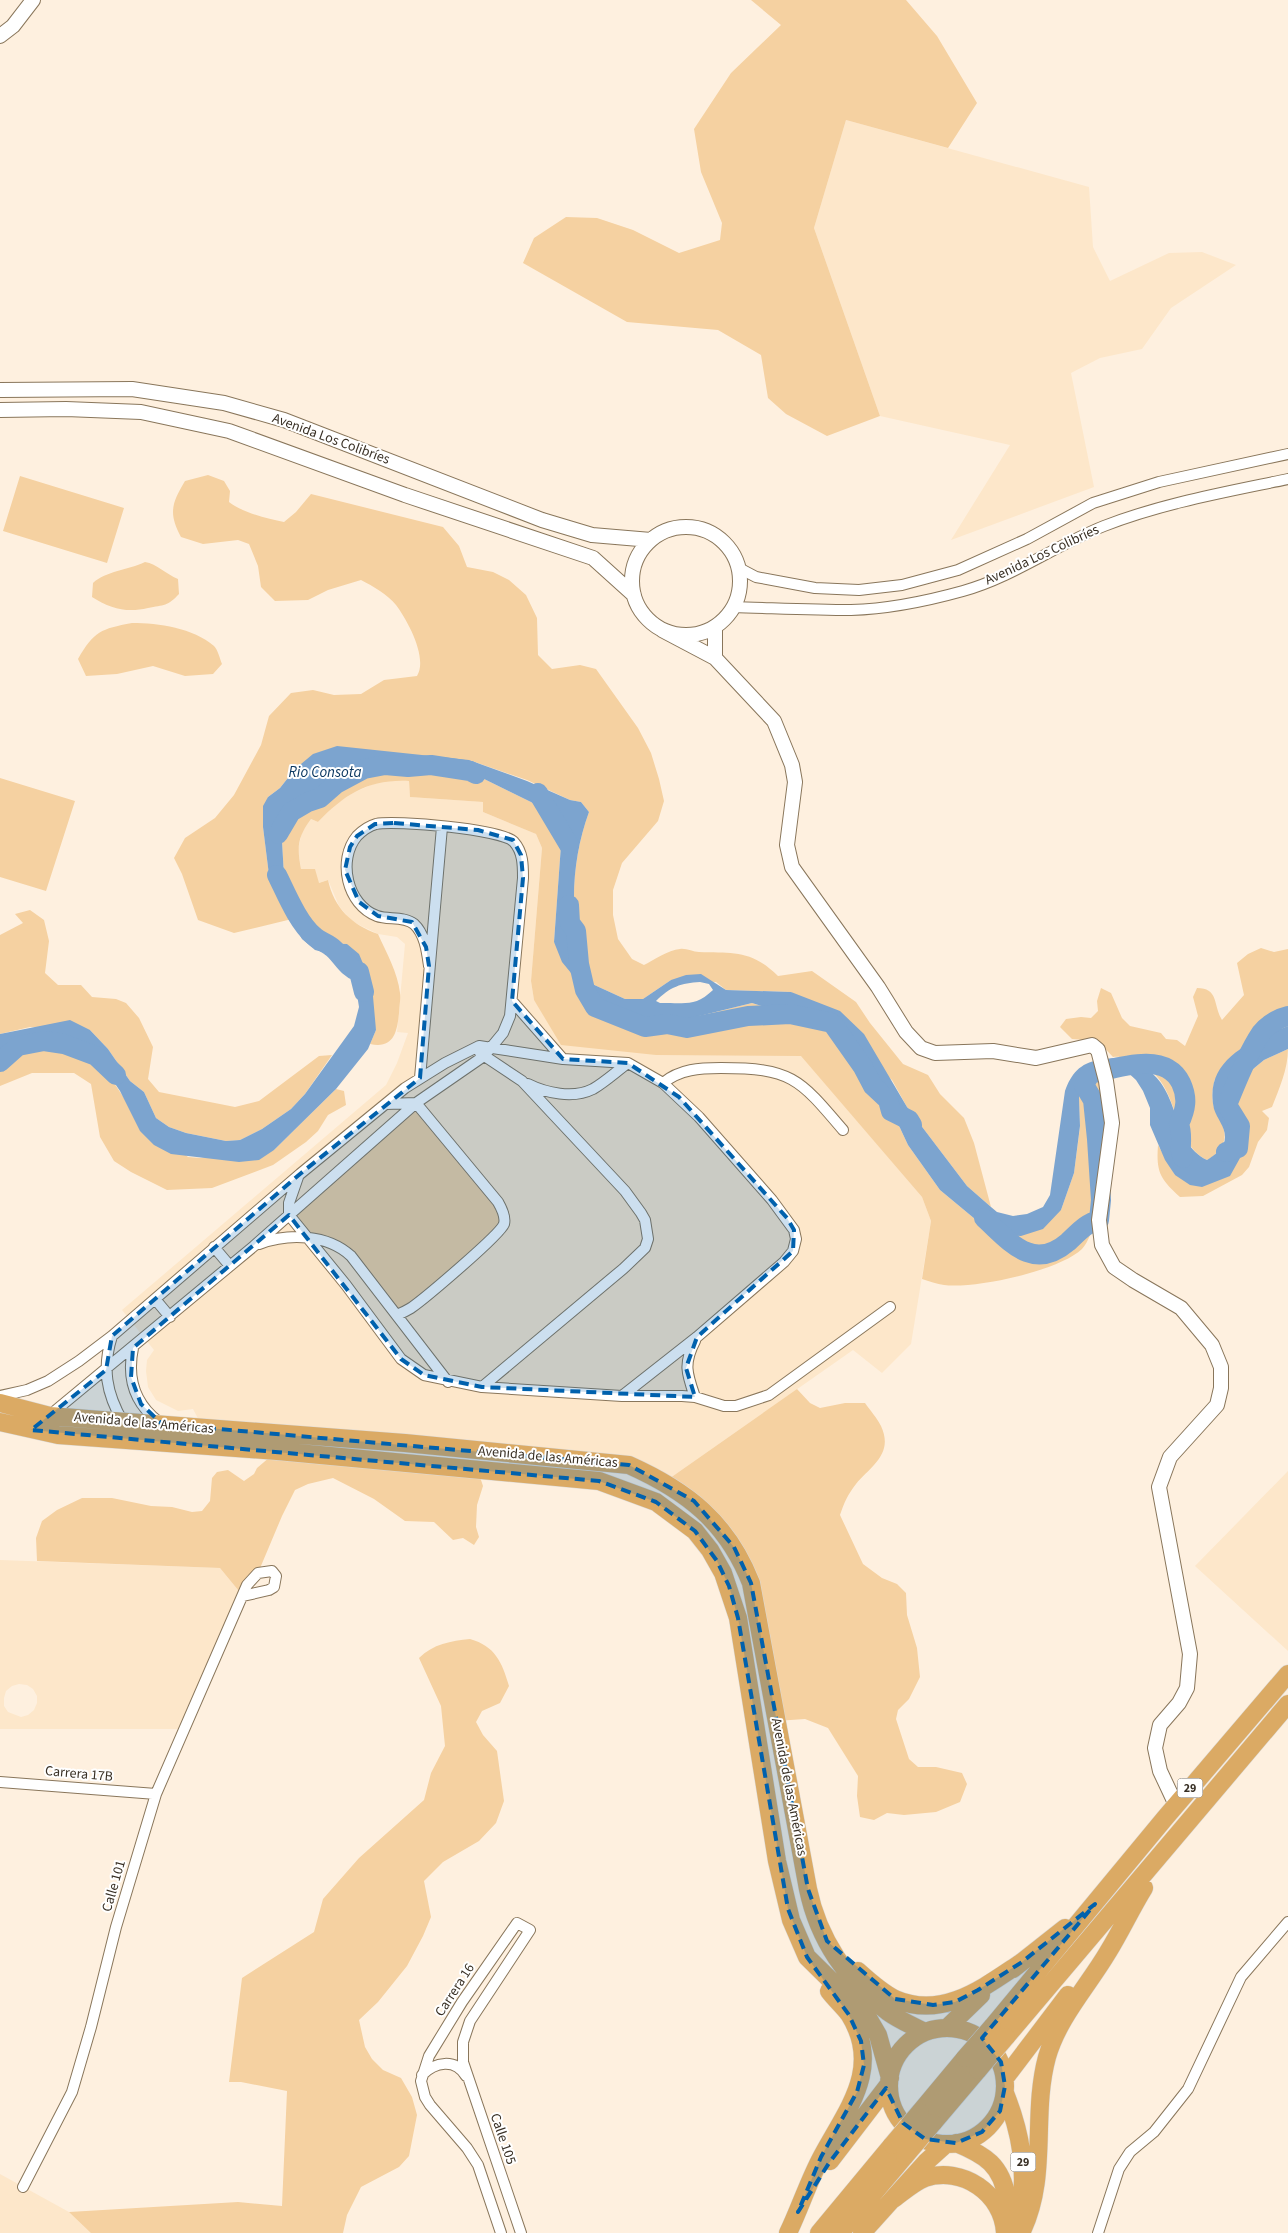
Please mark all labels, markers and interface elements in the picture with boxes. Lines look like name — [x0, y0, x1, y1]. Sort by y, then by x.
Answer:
street label: Avenida Los Colibríes — [269, 408, 393, 470]
street label: Avenida Los Colibríes — [982, 520, 1103, 590]
water label: Rio Consota — [289, 762, 361, 783]
street label: Avenida de las Américas — [73, 1407, 215, 1439]
street label: Avenida de las Américas — [477, 1441, 619, 1473]
street label: Avenida de las Américas — [766, 1716, 812, 1858]
street label: Carrera 17B — [44, 1761, 114, 1787]
road number: 29 — [1178, 1779, 1202, 1798]
street label: Calle 101 — [97, 1858, 131, 1914]
street label: Carrera 16 — [430, 1959, 480, 2021]
street label: Calle 105 — [485, 2111, 521, 2167]
road number: 29 — [1010, 2152, 1036, 2172]

